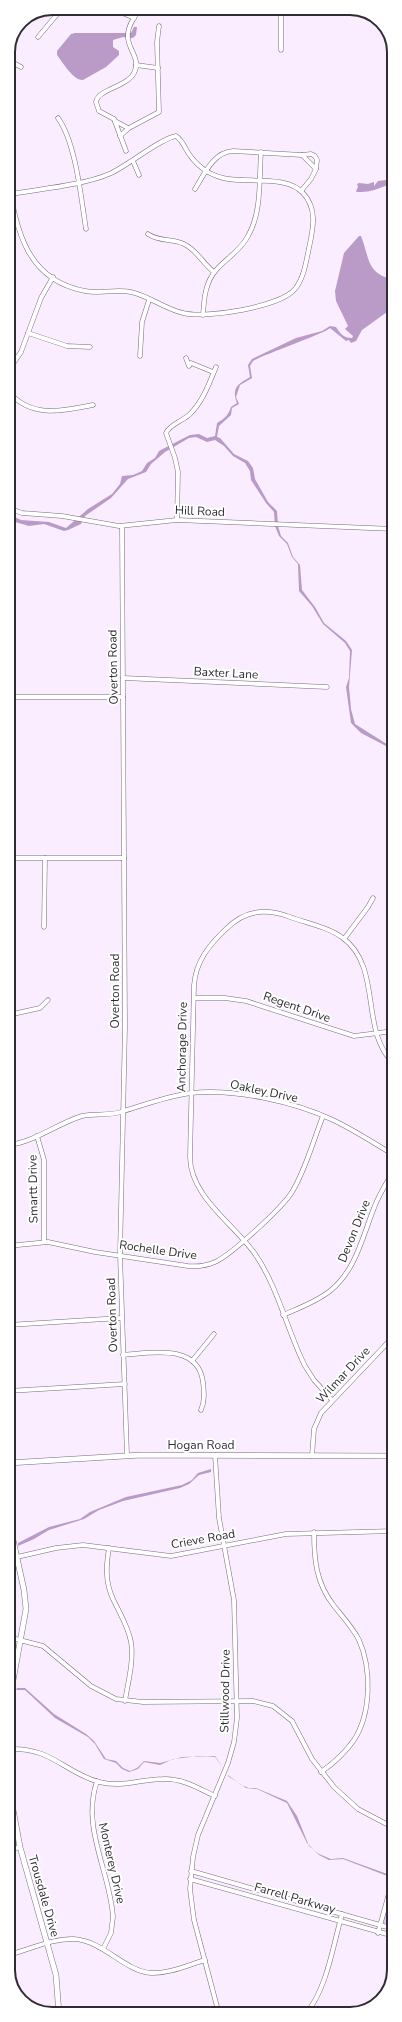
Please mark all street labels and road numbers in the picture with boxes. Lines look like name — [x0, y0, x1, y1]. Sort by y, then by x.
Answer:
street label: Hill Road — [175, 502, 225, 520]
street label: Overton Road — [104, 629, 122, 705]
street label: Baxter Lane — [193, 663, 259, 683]
street label: Overton Road — [107, 954, 123, 1028]
street label: Regent Drive — [261, 988, 333, 1026]
street label: Anchorage Drive — [173, 1002, 191, 1092]
street label: Oakley Drive — [229, 1076, 299, 1106]
street label: Smartt Drive — [24, 1155, 42, 1223]
street label: Devon Drive — [334, 1197, 374, 1265]
street label: Rochelle Drive — [118, 1237, 198, 1263]
street label: Overton Road — [103, 1277, 121, 1353]
street label: Wilmar Drive — [313, 1343, 373, 1407]
street label: Hogan Road — [167, 1437, 235, 1453]
street label: Crieve Road — [170, 1525, 236, 1553]
street label: Stillwood Drive — [216, 1649, 234, 1733]
street label: Monterey Drive — [95, 1821, 129, 1905]
street label: Trousdale Drive — [25, 1853, 63, 1939]
street label: Farrell Parkway — [252, 1879, 338, 1917]

